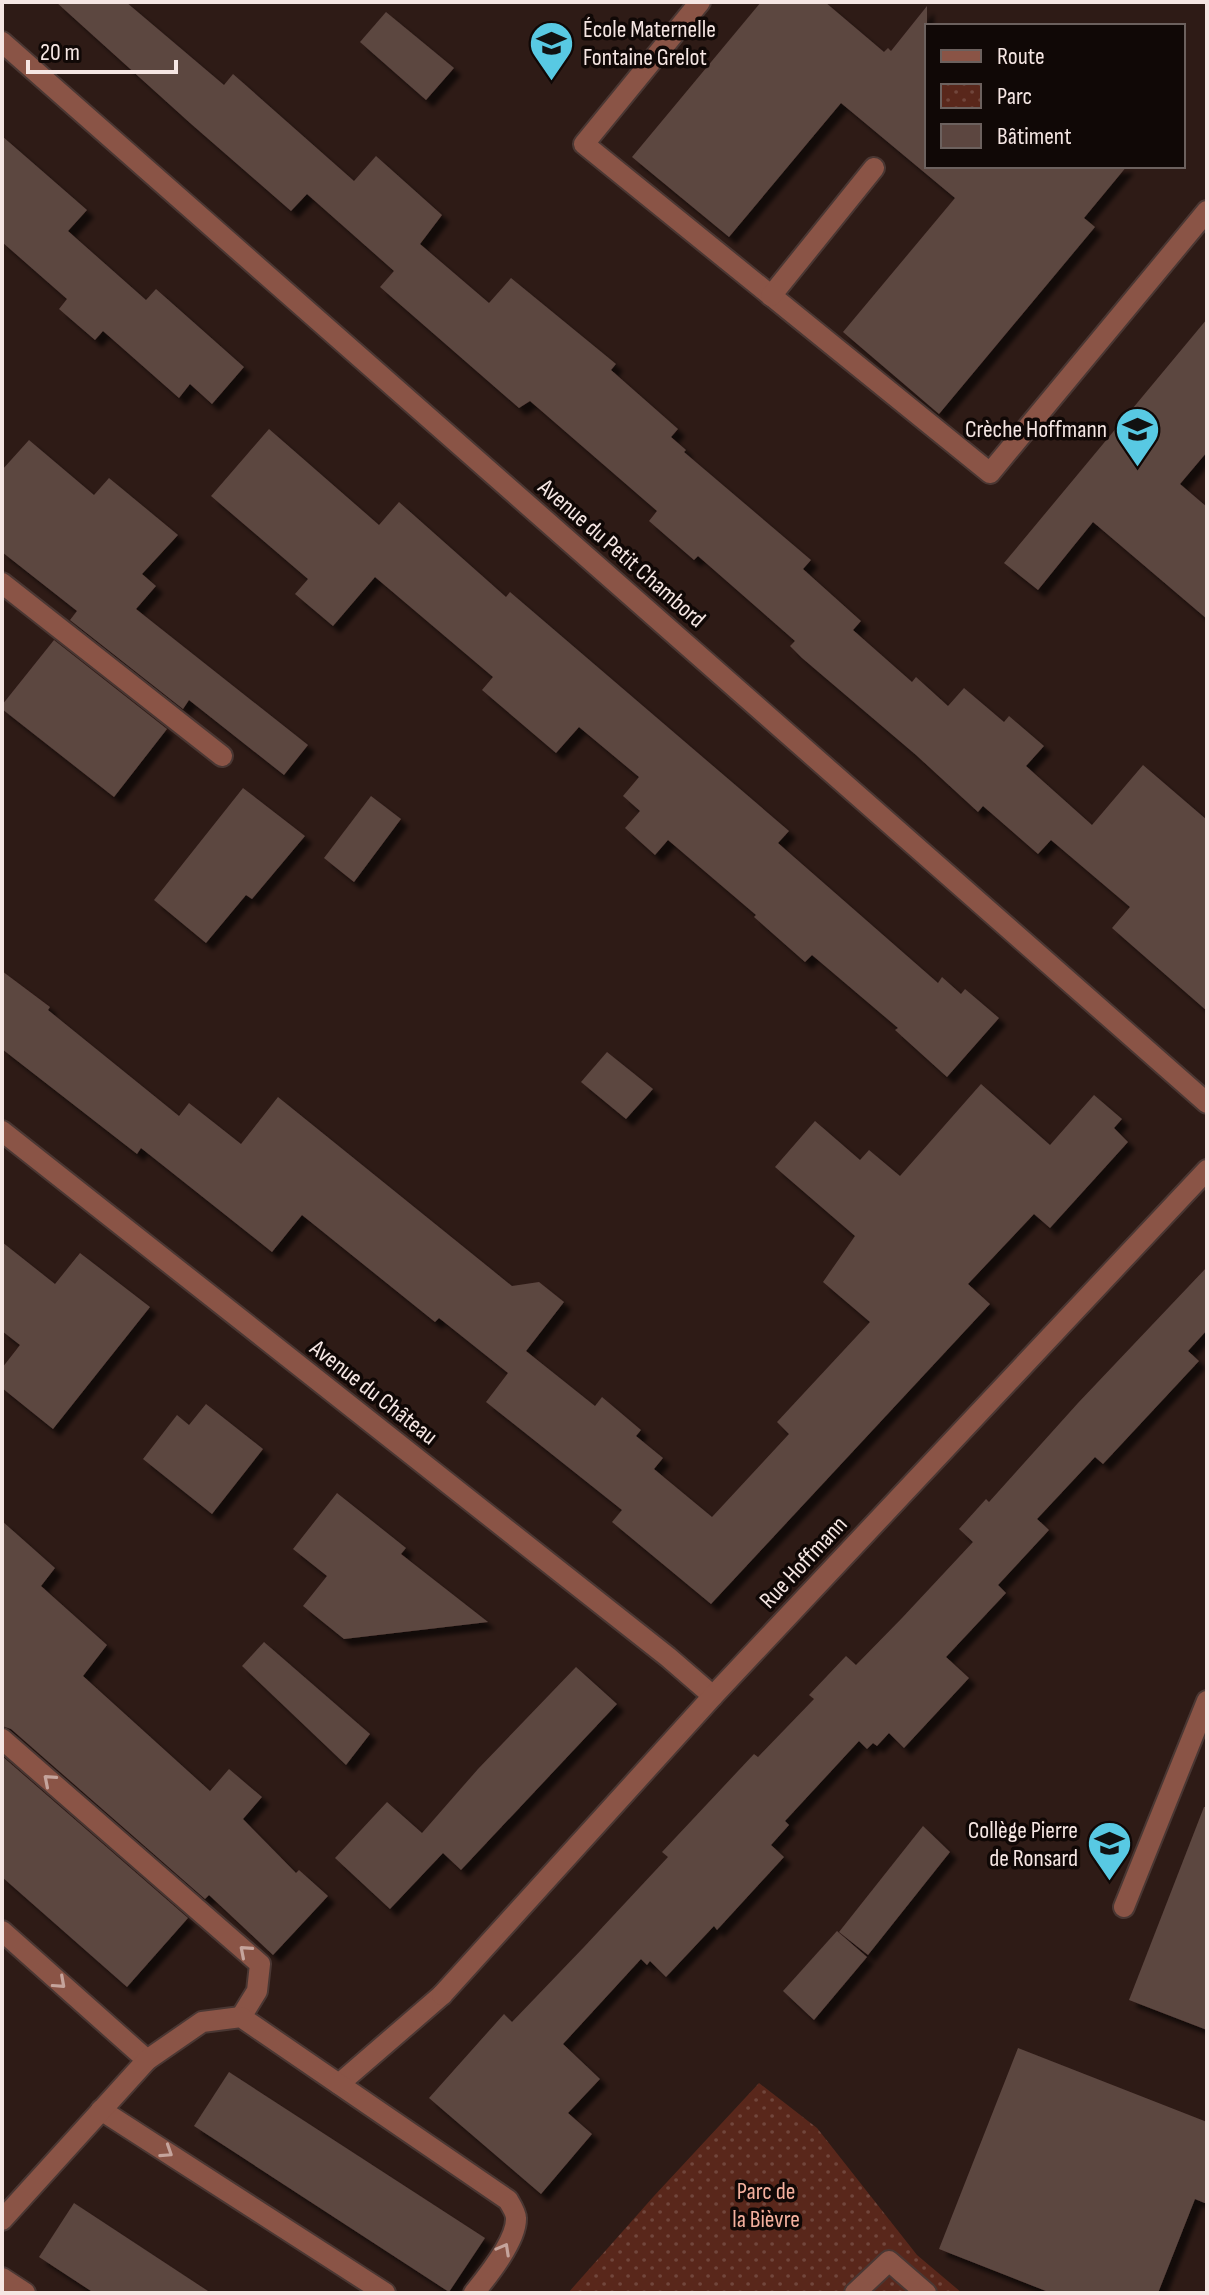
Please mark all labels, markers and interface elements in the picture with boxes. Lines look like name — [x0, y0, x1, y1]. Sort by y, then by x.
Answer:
place label: École Maternelle Fontaine Grelot — [583, 15, 716, 72]
school or university icon: École Maternelle Fontaine Grelot — [528, 19, 576, 82]
scale bar — [28, 24, 176, 74]
legend — [925, 24, 1185, 168]
text: 20 m — [40, 38, 80, 67]
text: Route — [997, 42, 1045, 71]
text: Parc — [997, 82, 1032, 111]
text: Bâtiment — [997, 122, 1072, 151]
school or university icon: Crèche Hoffmann — [1114, 405, 1162, 468]
place label: Crèche Hoffmann — [965, 415, 1107, 444]
street label: Avenue du Petit Chambord — [531, 472, 711, 634]
street label: Avenue du Château — [303, 1333, 443, 1451]
street label: Rue Hoffmann — [753, 1510, 853, 1615]
one-way arrow — [43, 1775, 58, 1789]
place label: Collège Pierre de Ronsard — [968, 1816, 1078, 1873]
school or university icon: Collège Pierre de Ronsard — [1085, 1820, 1133, 1883]
one-way arrow — [239, 1946, 254, 1960]
one-way arrow — [51, 1973, 66, 1987]
one-way arrow — [158, 2143, 172, 2158]
park label: Parc de la Bièvre — [732, 2177, 800, 2234]
one-way arrow — [494, 2243, 509, 2257]

